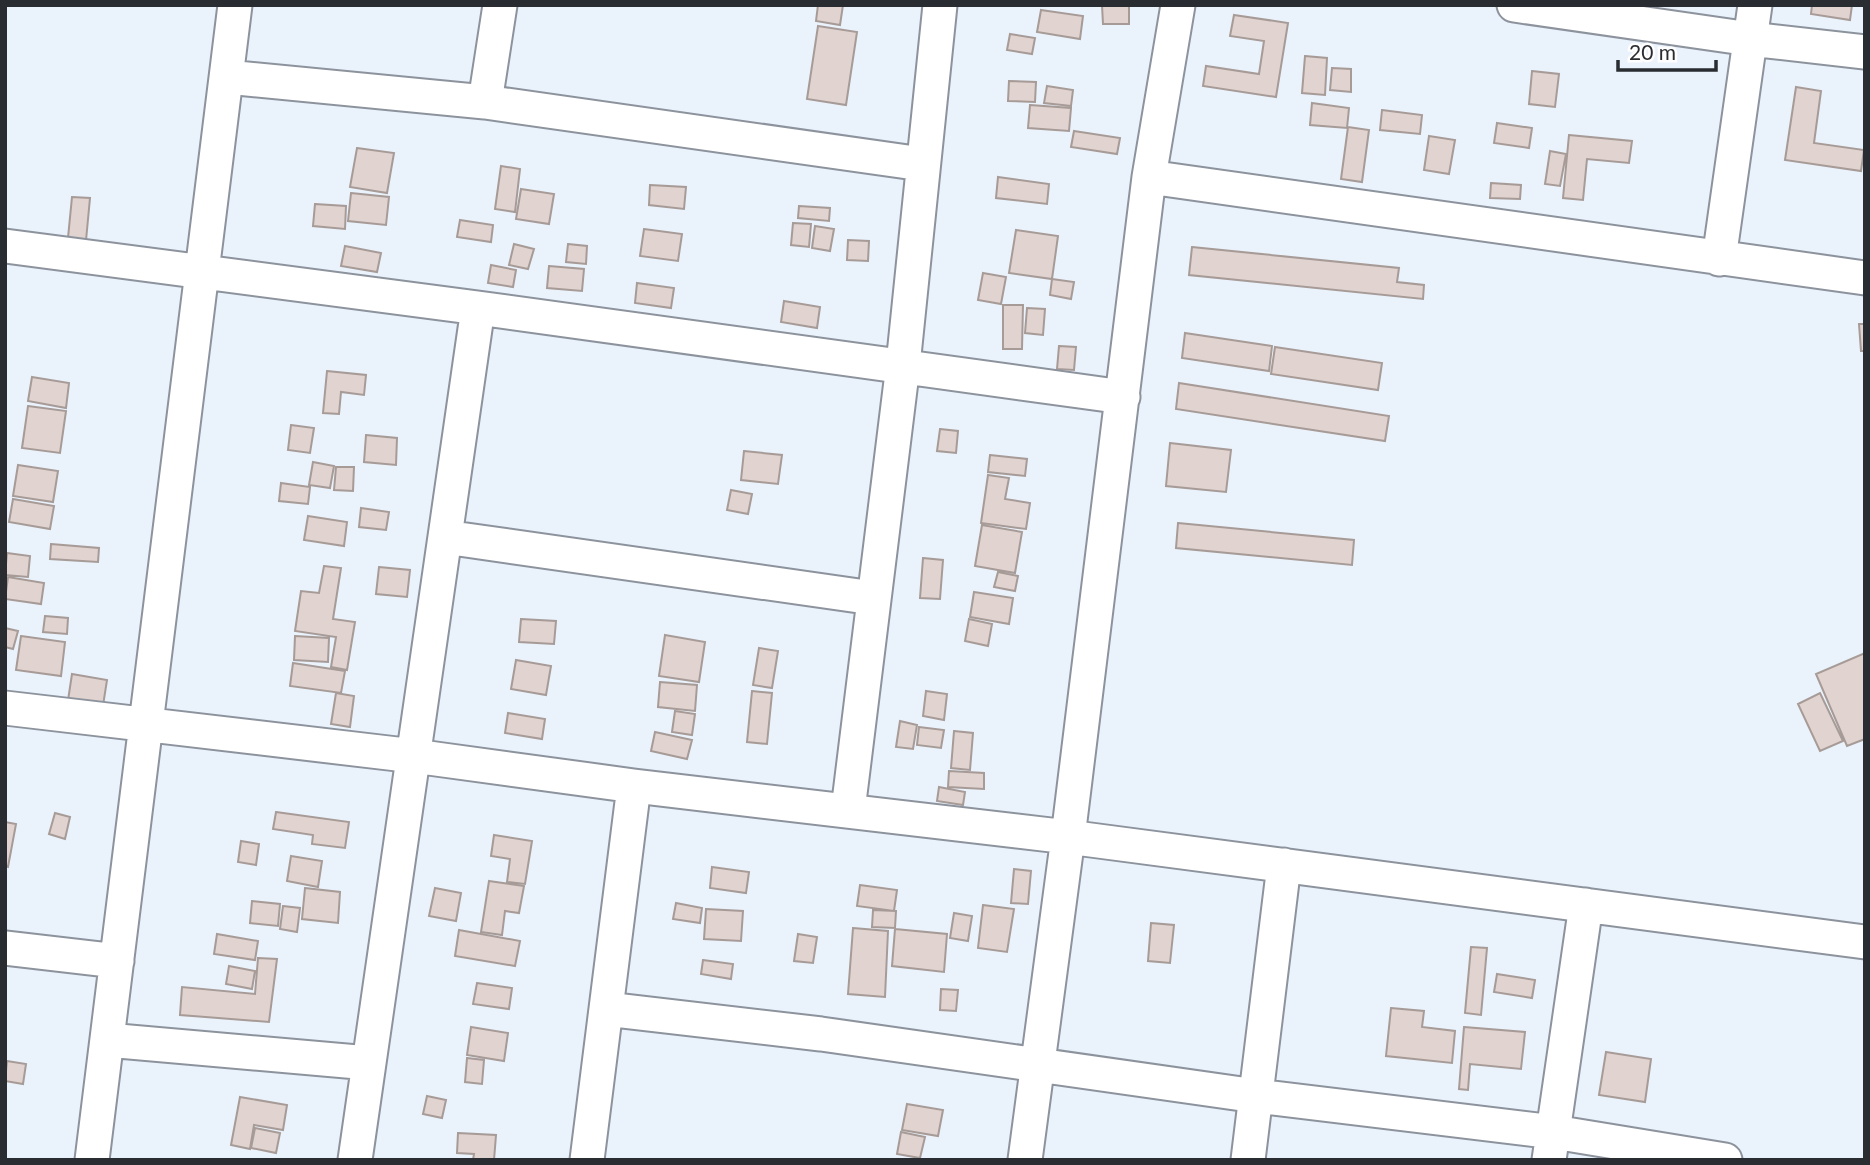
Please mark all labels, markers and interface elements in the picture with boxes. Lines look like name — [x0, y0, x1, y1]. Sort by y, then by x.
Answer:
scale bar — [1618, 28, 1716, 72]
text: 20 m — [1629, 39, 1676, 64]

